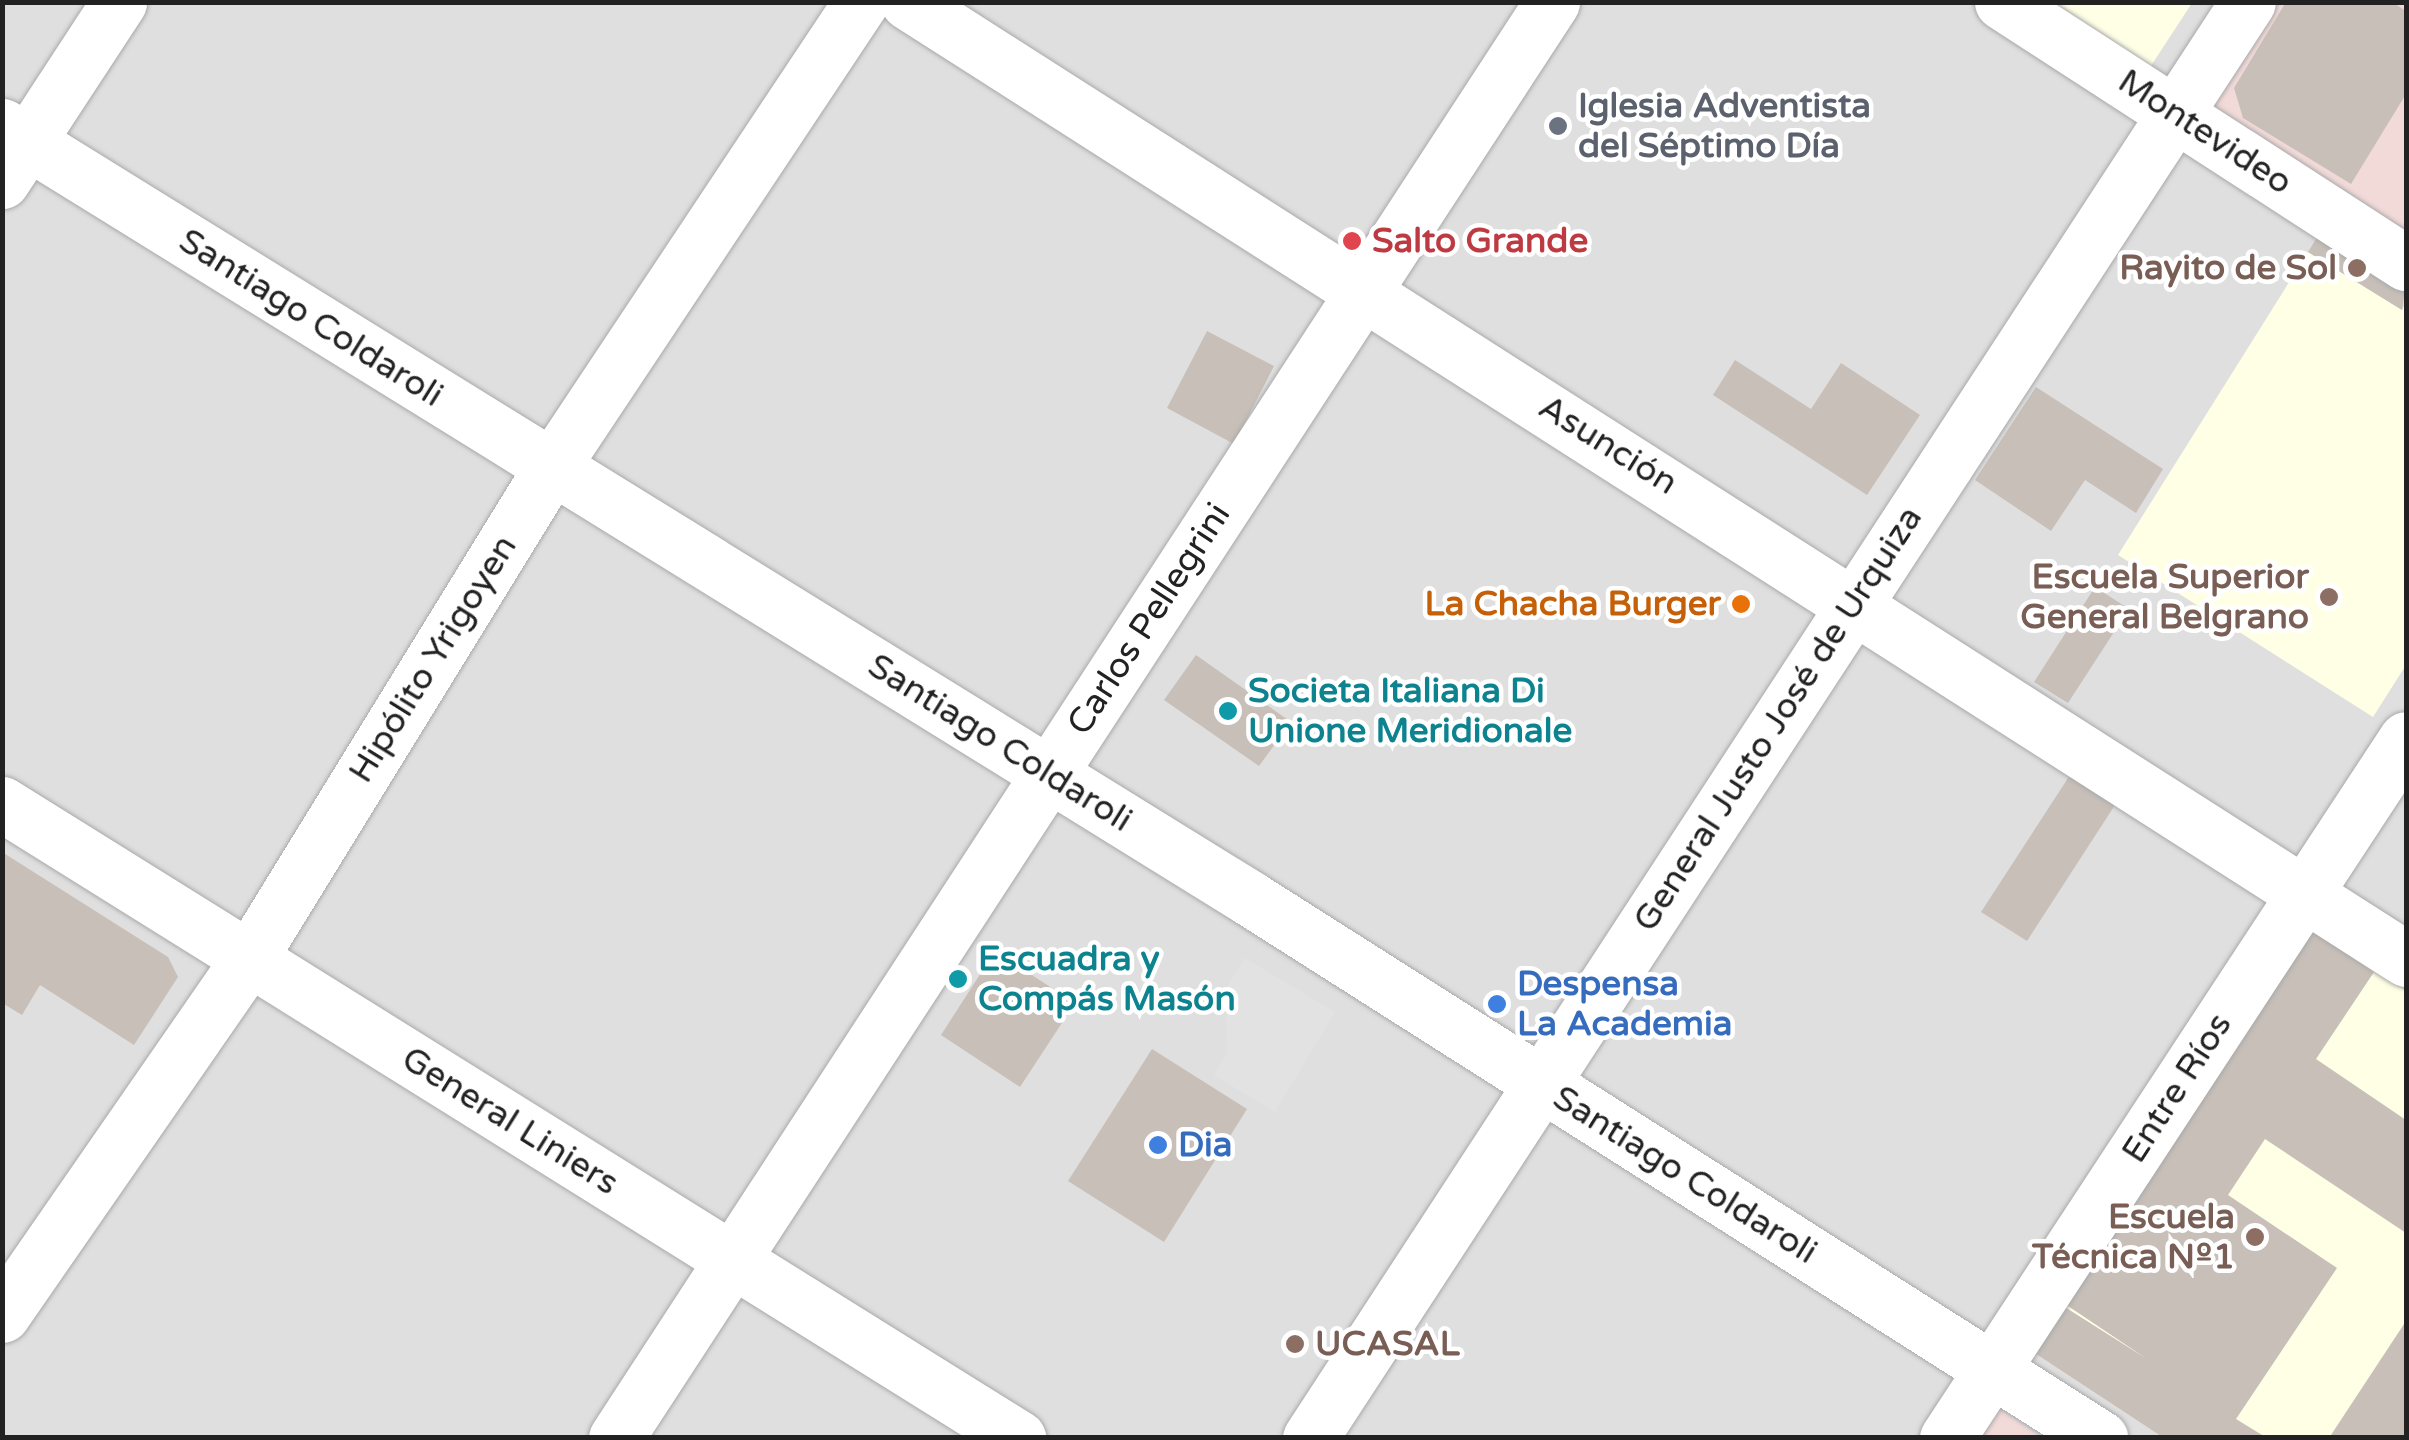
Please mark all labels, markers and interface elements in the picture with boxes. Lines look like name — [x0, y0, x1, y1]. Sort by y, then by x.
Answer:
street label: Montevideo — [2110, 60, 2300, 204]
place label: Iglesia Adventista del Séptimo Día — [1578, 85, 1871, 167]
marker: Iglesia Adventista del Séptimo Día — [1547, 115, 1569, 137]
street label: Santiago Coldaroli — [171, 220, 451, 416]
place label: Salto Grande — [1372, 220, 1588, 262]
marker: Salto Grande — [1341, 230, 1363, 252]
place label: Rayito de Sol — [2119, 247, 2337, 289]
marker: Rayito de Sol — [2346, 257, 2368, 279]
street label: Asunción — [1531, 386, 1685, 504]
street label: Carlos Pellegrini — [1059, 495, 1239, 743]
street label: General Justo José de Urquiza — [1625, 499, 1931, 939]
street label: Hipólito Yrigoyen — [340, 527, 526, 791]
place label: Escuela Superior General Belgrano — [2020, 556, 2309, 638]
place label: La Chacha Burger — [1425, 583, 1721, 625]
marker: Escuela Superior General Belgrano — [2318, 586, 2340, 608]
marker: La Chacha Burger — [1730, 593, 1752, 615]
street label: Santiago Coldaroli — [860, 645, 1140, 841]
place label: Societa Italiana Di Unione Meridionale — [1248, 670, 1572, 752]
marker: Societa Italiana Di Unione Meridionale — [1217, 700, 1239, 722]
place label: Escuadra y Compás Masón — [978, 938, 1236, 1020]
place label: Despensa La Academia — [1517, 963, 1732, 1045]
marker: Escuadra y Compás Masón — [947, 968, 969, 990]
marker: Despensa La Academia — [1486, 993, 1508, 1015]
street label: Entre Ríos — [2113, 1005, 2241, 1171]
street label: General Liniers — [394, 1038, 626, 1204]
street label: Santiago Coldaroli — [1545, 1077, 1825, 1273]
place label: Dia — [1178, 1124, 1232, 1166]
marker: Dia — [1147, 1134, 1169, 1156]
place label: Escuela Técnica Nº1 — [2032, 1196, 2235, 1278]
marker: Escuela Técnica Nº1 — [2244, 1226, 2266, 1248]
place label: UCASAL — [1315, 1323, 1460, 1365]
marker: UCASAL — [1284, 1333, 1306, 1355]

